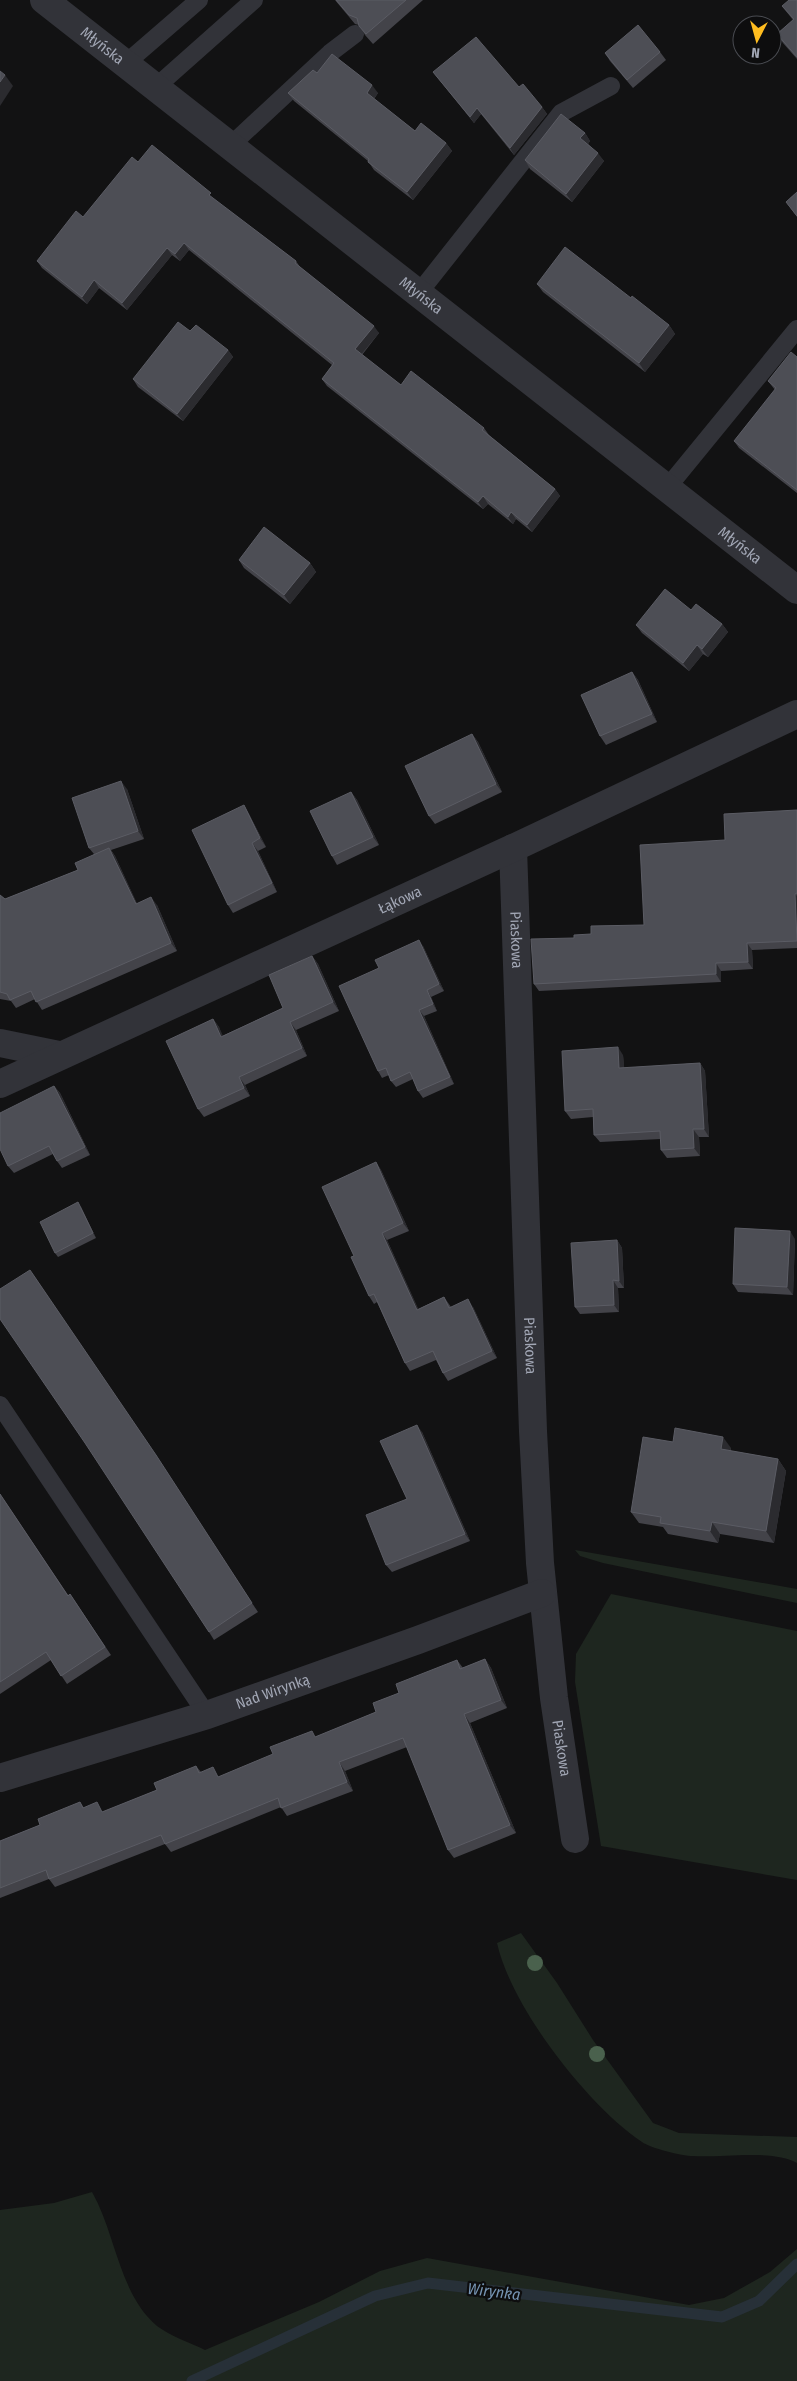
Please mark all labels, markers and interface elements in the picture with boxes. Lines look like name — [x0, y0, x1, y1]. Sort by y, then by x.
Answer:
north arrow — [732, 15, 782, 65]
street label: Młyńska — [77, 23, 128, 68]
text: N — [751, 44, 761, 61]
street label: Młyńska — [396, 273, 446, 318]
street label: Młyńska — [715, 523, 765, 568]
street label: Łąkowa — [375, 882, 424, 918]
street label: Piaskowa — [506, 911, 526, 969]
street label: Piaskowa — [520, 1317, 540, 1375]
street label: Nad Wirynką — [233, 1670, 312, 1713]
street label: Piaskowa — [548, 1719, 575, 1778]
water label: Wirynka — [466, 2279, 521, 2304]

